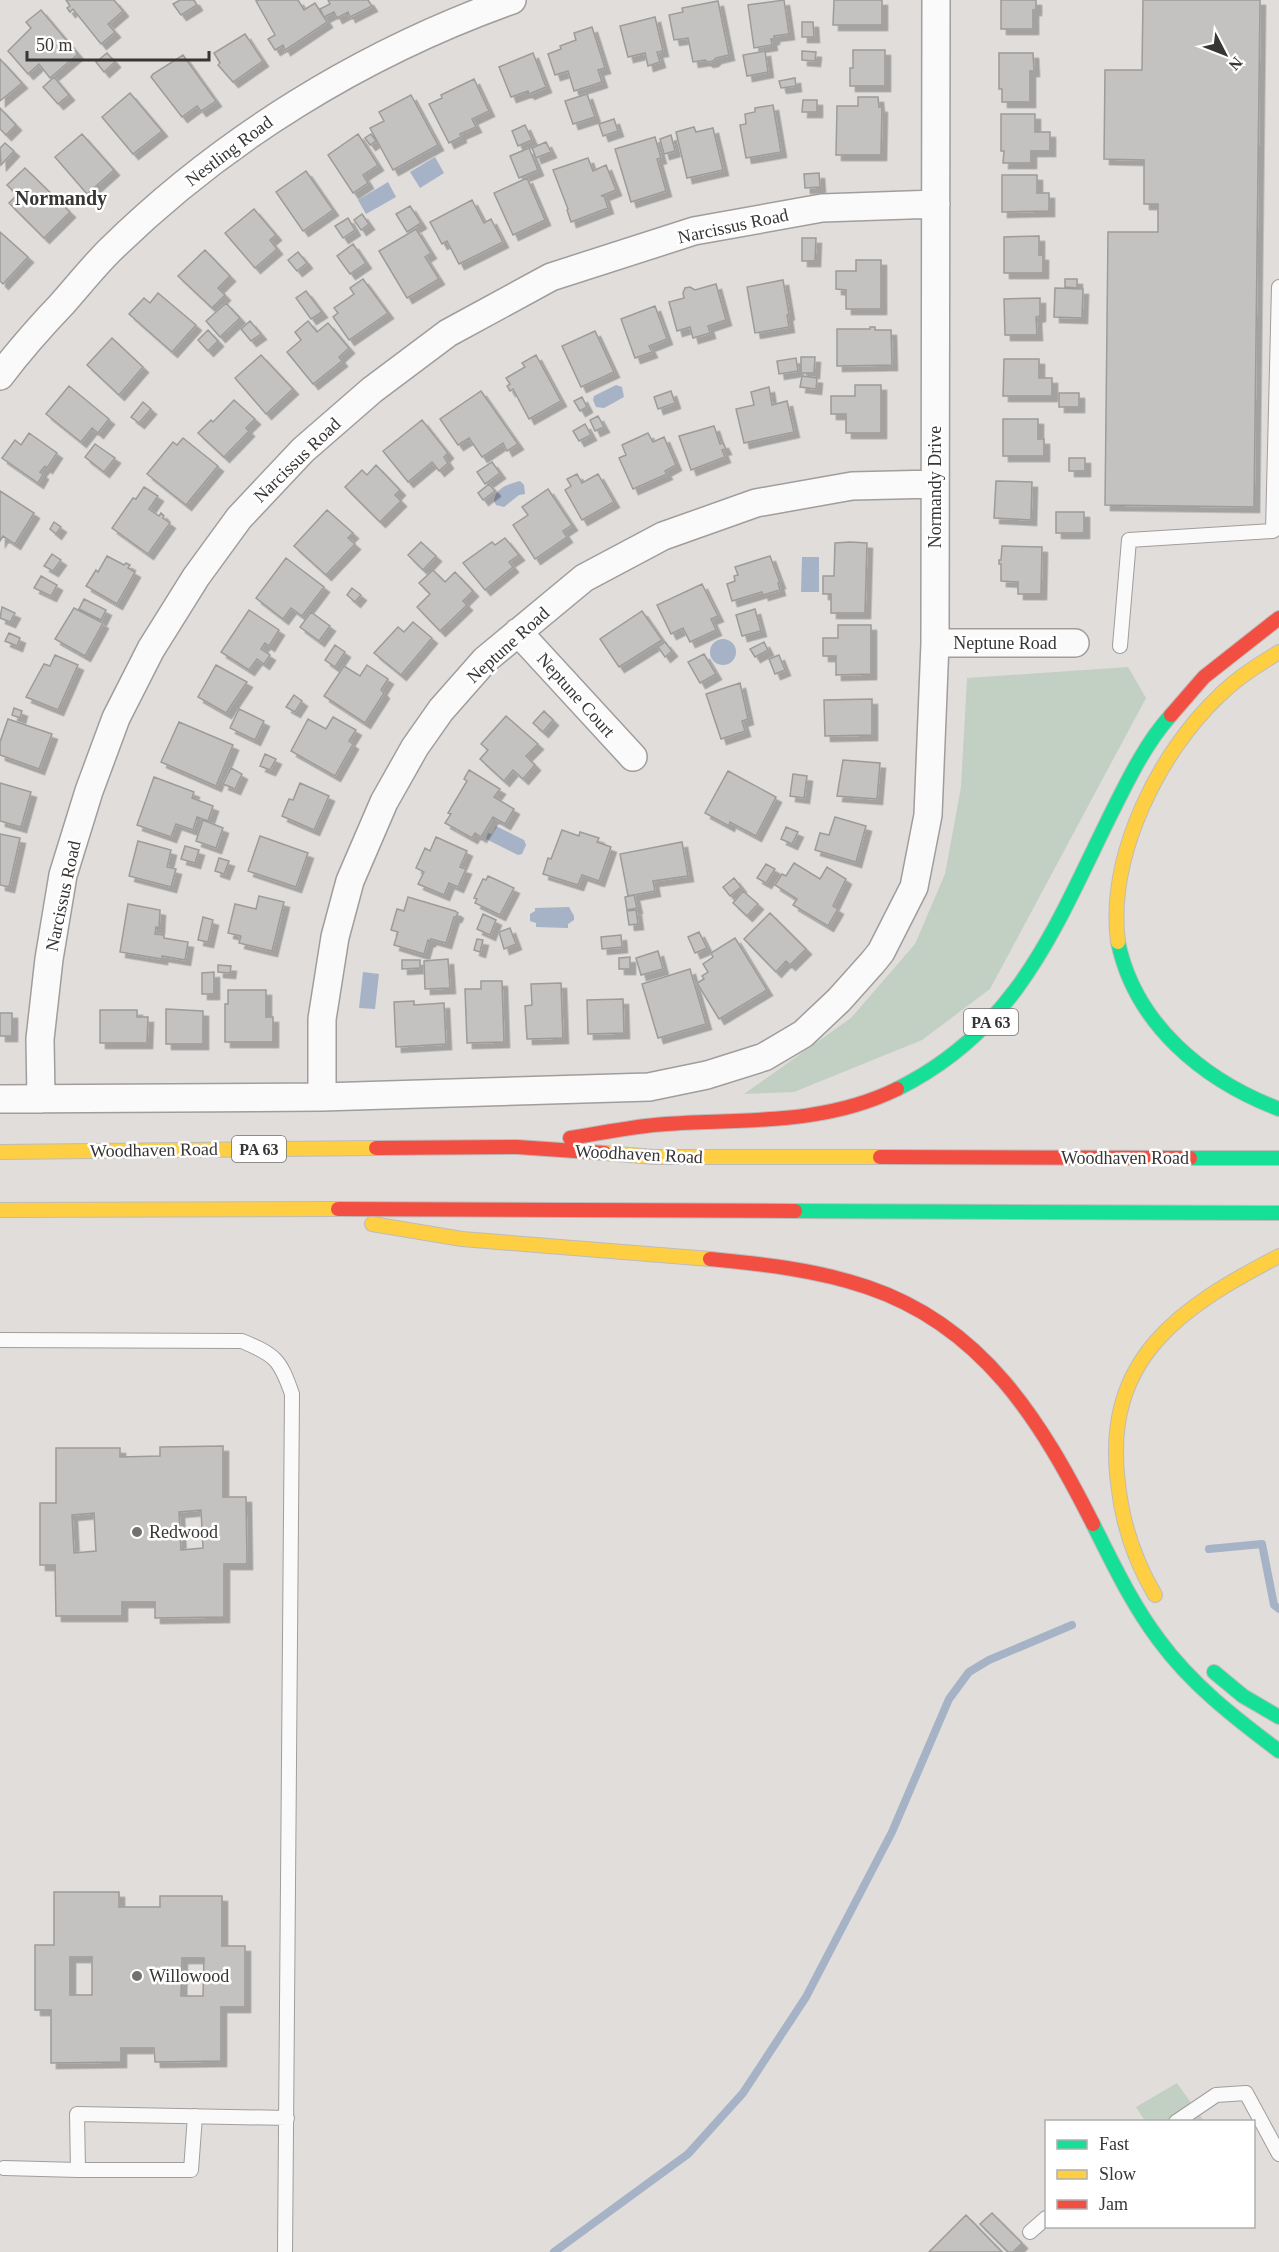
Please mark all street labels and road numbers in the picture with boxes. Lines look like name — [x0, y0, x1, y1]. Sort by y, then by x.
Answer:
street label: Nestling Road — [182, 112, 276, 190]
street label: Narcissus Road — [676, 205, 790, 247]
street label: Narcissus Road — [250, 414, 344, 506]
street label: Normandy Drive — [925, 426, 945, 548]
street label: Neptune Road — [463, 603, 553, 687]
street label: Neptune Road — [953, 633, 1057, 653]
street label: Neptune Court — [533, 649, 619, 741]
street label: Narcissus Road — [42, 839, 84, 953]
road number: PA 63 — [964, 1009, 1018, 1035]
road number: PA 63 — [232, 1136, 286, 1162]
street label: Woodhaven Road — [90, 1139, 218, 1161]
street label: Woodhaven Road — [575, 1141, 703, 1167]
street label: Woodhaven Road — [1061, 1148, 1189, 1168]

